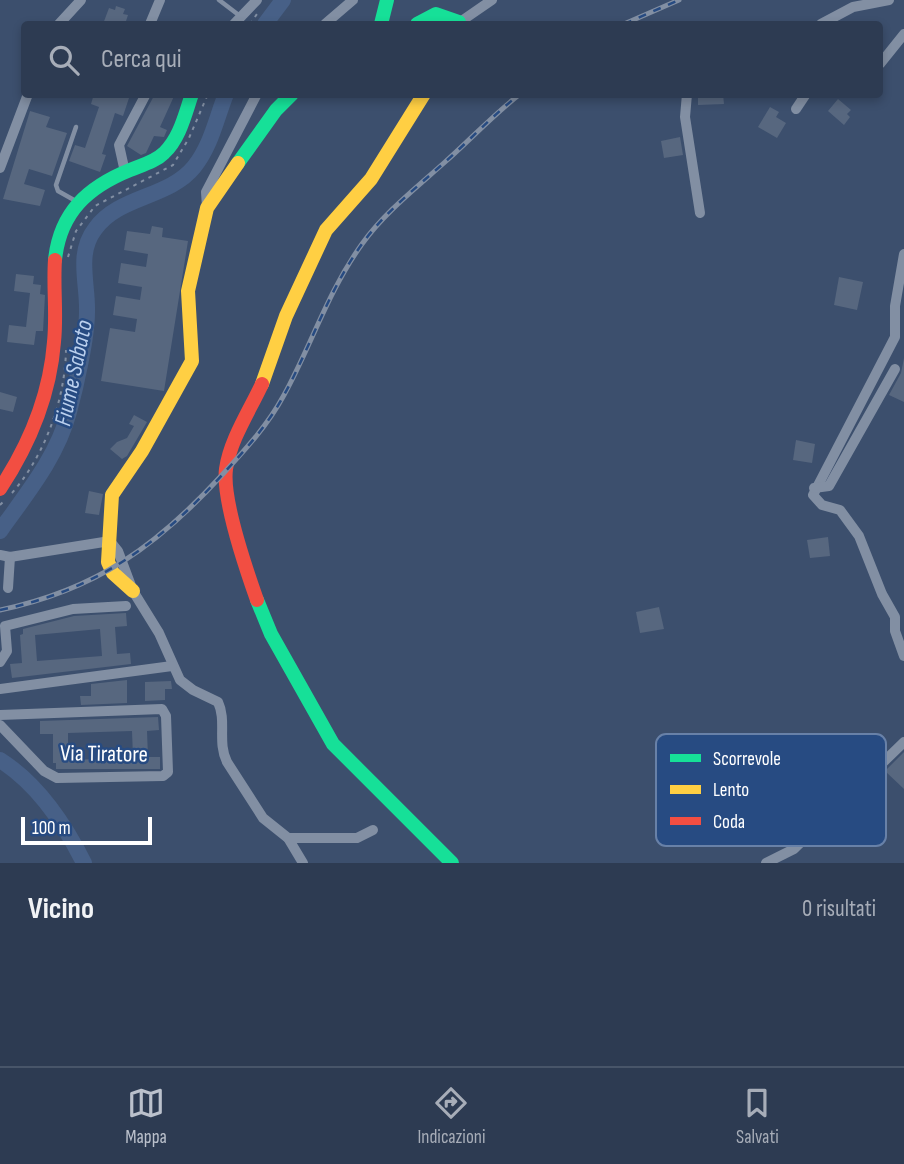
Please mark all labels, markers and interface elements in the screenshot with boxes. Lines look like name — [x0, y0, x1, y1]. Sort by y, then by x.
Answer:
search box — [21, 21, 883, 98]
icon: search — [45, 41, 83, 79]
text: Cerca qui — [101, 44, 182, 75]
water label: Fiume Sabato — [48, 317, 99, 429]
legend — [656, 734, 886, 846]
street label: Via Tiratore — [60, 739, 148, 769]
text: Scorrevole — [713, 748, 781, 771]
text: Lento — [713, 779, 749, 802]
text: Coda — [713, 811, 745, 834]
scale bar — [21, 814, 152, 846]
text: 100 m — [32, 817, 71, 840]
text: Vicino — [28, 891, 94, 927]
text: 0 risultati — [802, 895, 876, 923]
tab: Mappa — [125, 1084, 167, 1149]
tab: Indicazioni — [417, 1084, 485, 1149]
tab: Salvati — [736, 1084, 779, 1149]

